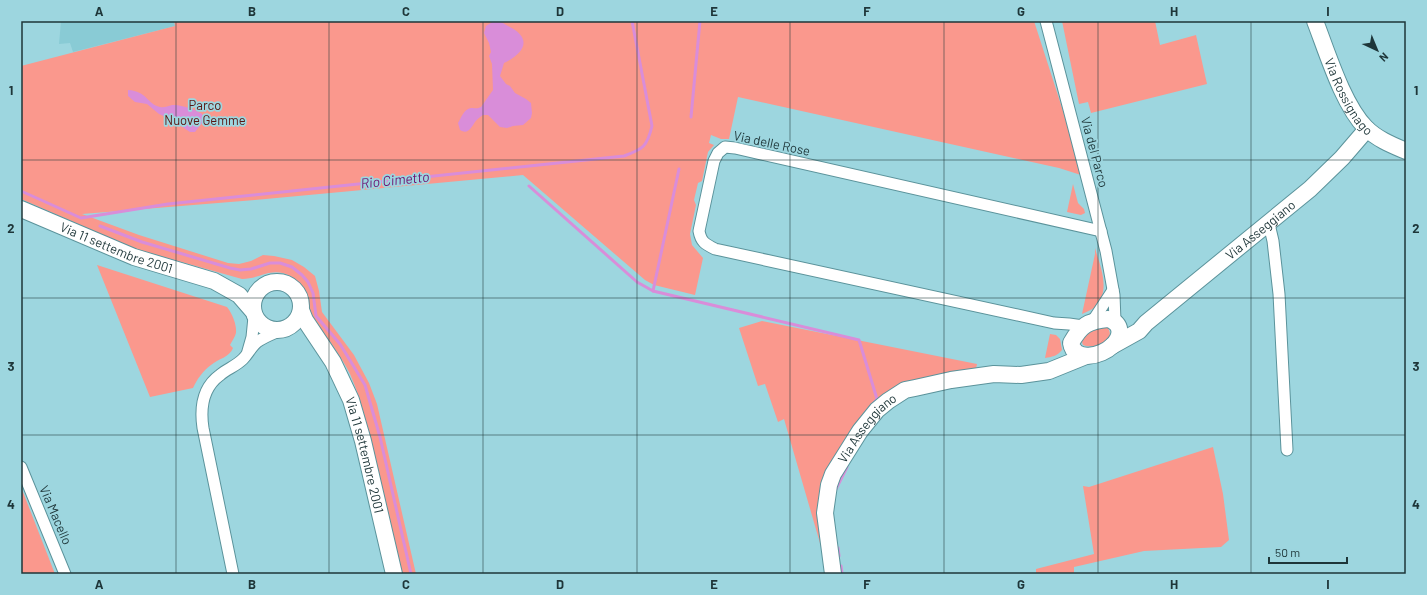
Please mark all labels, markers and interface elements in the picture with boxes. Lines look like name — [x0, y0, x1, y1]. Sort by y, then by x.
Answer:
text: A — [95, 3, 104, 19]
text: B — [248, 3, 256, 19]
text: C — [402, 3, 410, 19]
text: D — [556, 3, 564, 19]
text: E — [710, 3, 718, 19]
text: F — [863, 3, 871, 19]
text: G — [1017, 3, 1025, 19]
text: H — [1170, 3, 1178, 19]
text: I — [1326, 3, 1330, 19]
north arrow — [1357, 30, 1397, 70]
text: N — [1377, 50, 1391, 65]
street label: Via Rossignago — [1321, 56, 1376, 138]
text: 1 — [9, 82, 13, 98]
text: 1 — [1414, 82, 1418, 98]
park label: Parco Nuove Gemme — [164, 97, 246, 128]
street label: Via del Parco — [1078, 115, 1112, 189]
street label: Via delle Rose — [732, 127, 812, 159]
water label: Rio Cimetto — [360, 167, 430, 192]
street label: Via Asseggiano — [1222, 196, 1298, 263]
street label: Via 11 settembre 2001 — [58, 219, 175, 276]
text: 2 — [7, 220, 15, 236]
text: 2 — [1412, 220, 1420, 236]
text: 3 — [7, 358, 15, 374]
text: 3 — [1412, 358, 1420, 374]
street label: Via Asseggiano — [834, 390, 899, 466]
street label: Via 11 settembre 2001 — [342, 395, 388, 515]
street label: Via Macello — [36, 483, 76, 547]
text: 4 — [7, 496, 15, 512]
text: 4 — [1412, 496, 1420, 512]
scale bar — [1269, 539, 1347, 565]
text: 50 m — [1275, 545, 1300, 559]
text: A — [95, 576, 104, 592]
text: B — [248, 576, 256, 592]
text: C — [402, 576, 410, 592]
text: D — [556, 576, 564, 592]
text: E — [710, 576, 718, 592]
text: F — [863, 576, 871, 592]
text: G — [1017, 576, 1025, 592]
text: H — [1170, 576, 1178, 592]
text: I — [1326, 576, 1330, 592]

